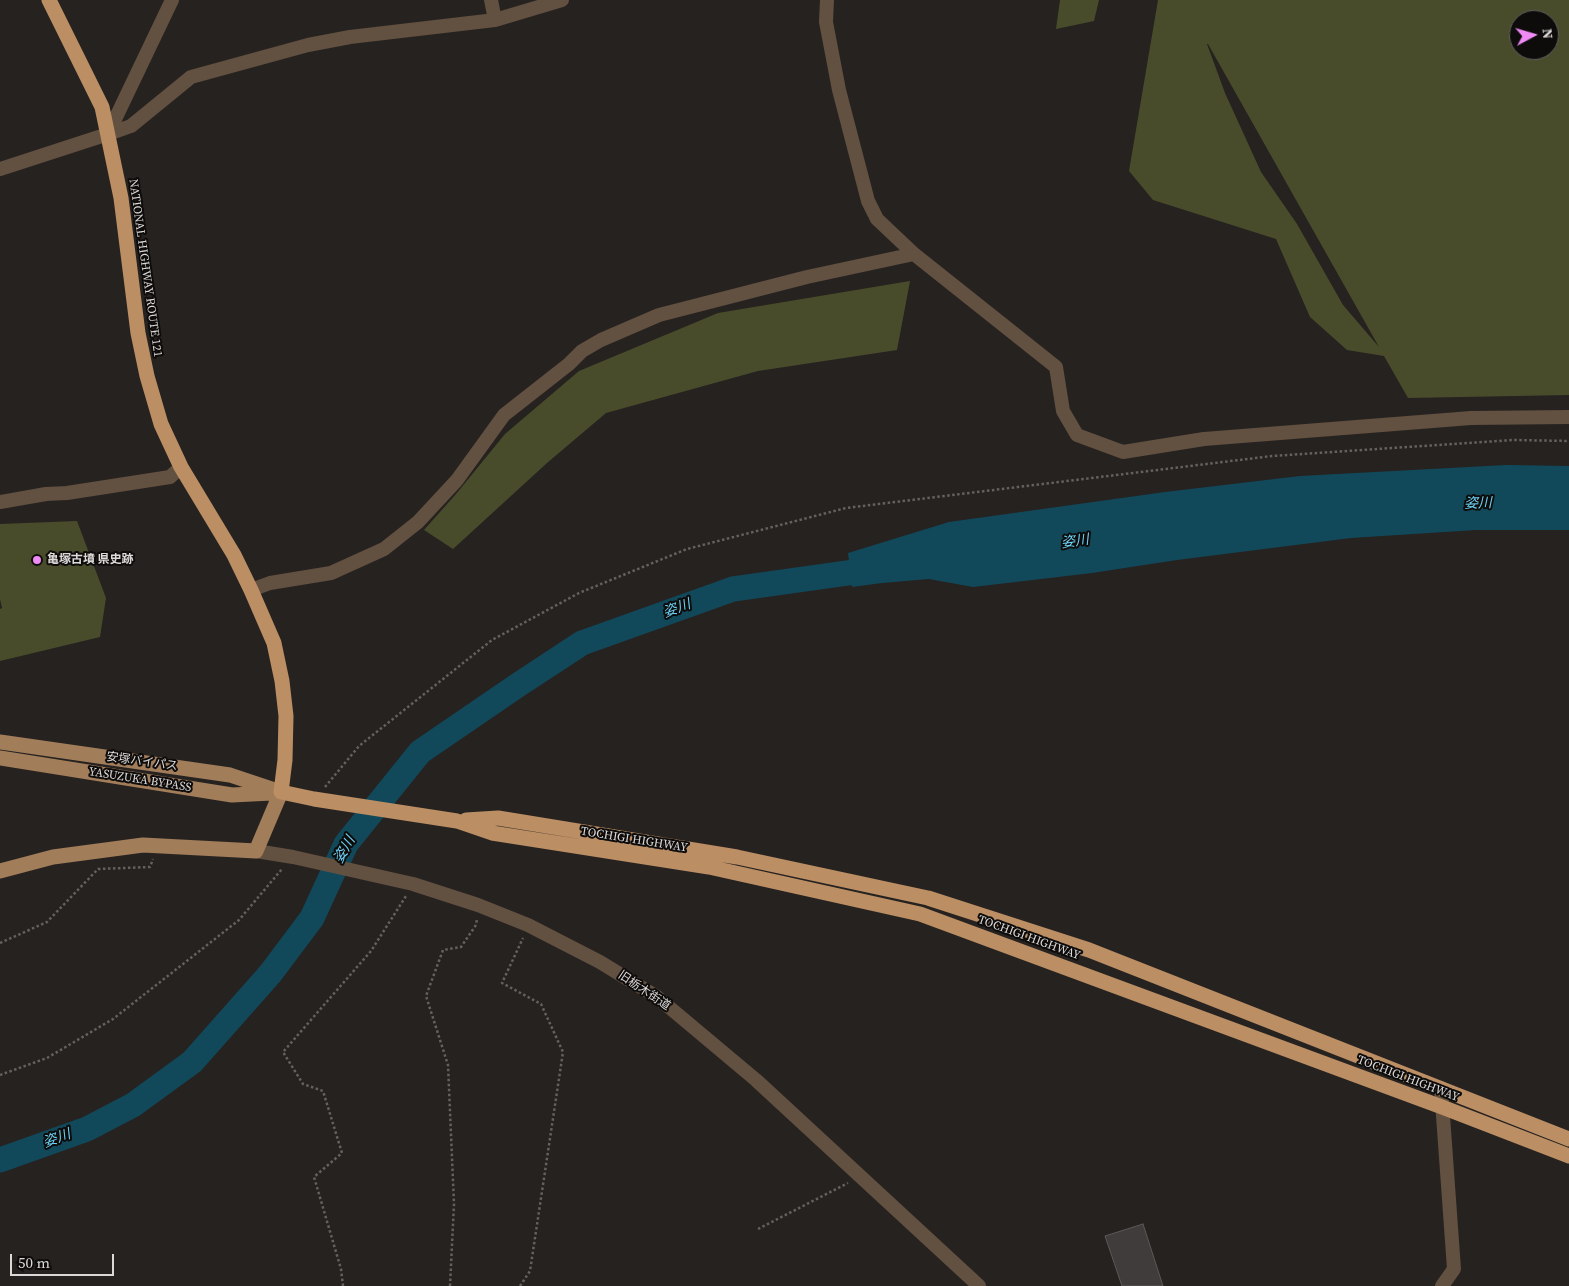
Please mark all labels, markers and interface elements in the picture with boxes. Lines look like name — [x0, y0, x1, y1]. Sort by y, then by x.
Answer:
north arrow — [1509, 10, 1559, 60]
text: N — [1537, 27, 1558, 40]
street label: NATIONAL HIGHWAY ROUTE 121 — [125, 178, 165, 358]
water label: 姿川 — [1464, 495, 1492, 513]
water label: 姿川 — [1060, 532, 1090, 552]
place label: 亀塚古墳 県史跡 — [47, 553, 134, 567]
marker: 亀塚古墳 県史跡 — [31, 554, 43, 566]
water label: 姿川 — [661, 596, 693, 622]
street label: 安塚バイパス — [105, 750, 179, 774]
street label: YASUZUKA BYPASS — [88, 765, 192, 795]
street label: TOCHIGI HIGHWAY — [579, 824, 689, 856]
water label: 姿川 — [331, 834, 359, 866]
street label: TOCHIGI HIGHWAY — [976, 913, 1082, 963]
street label: 旧栃木街道 — [615, 968, 673, 1014]
street label: TOCHIGI HIGHWAY — [1355, 1053, 1461, 1105]
water label: 姿川 — [41, 1126, 73, 1152]
scale bar — [12, 1244, 116, 1276]
text: 50 m — [18, 1252, 50, 1273]

